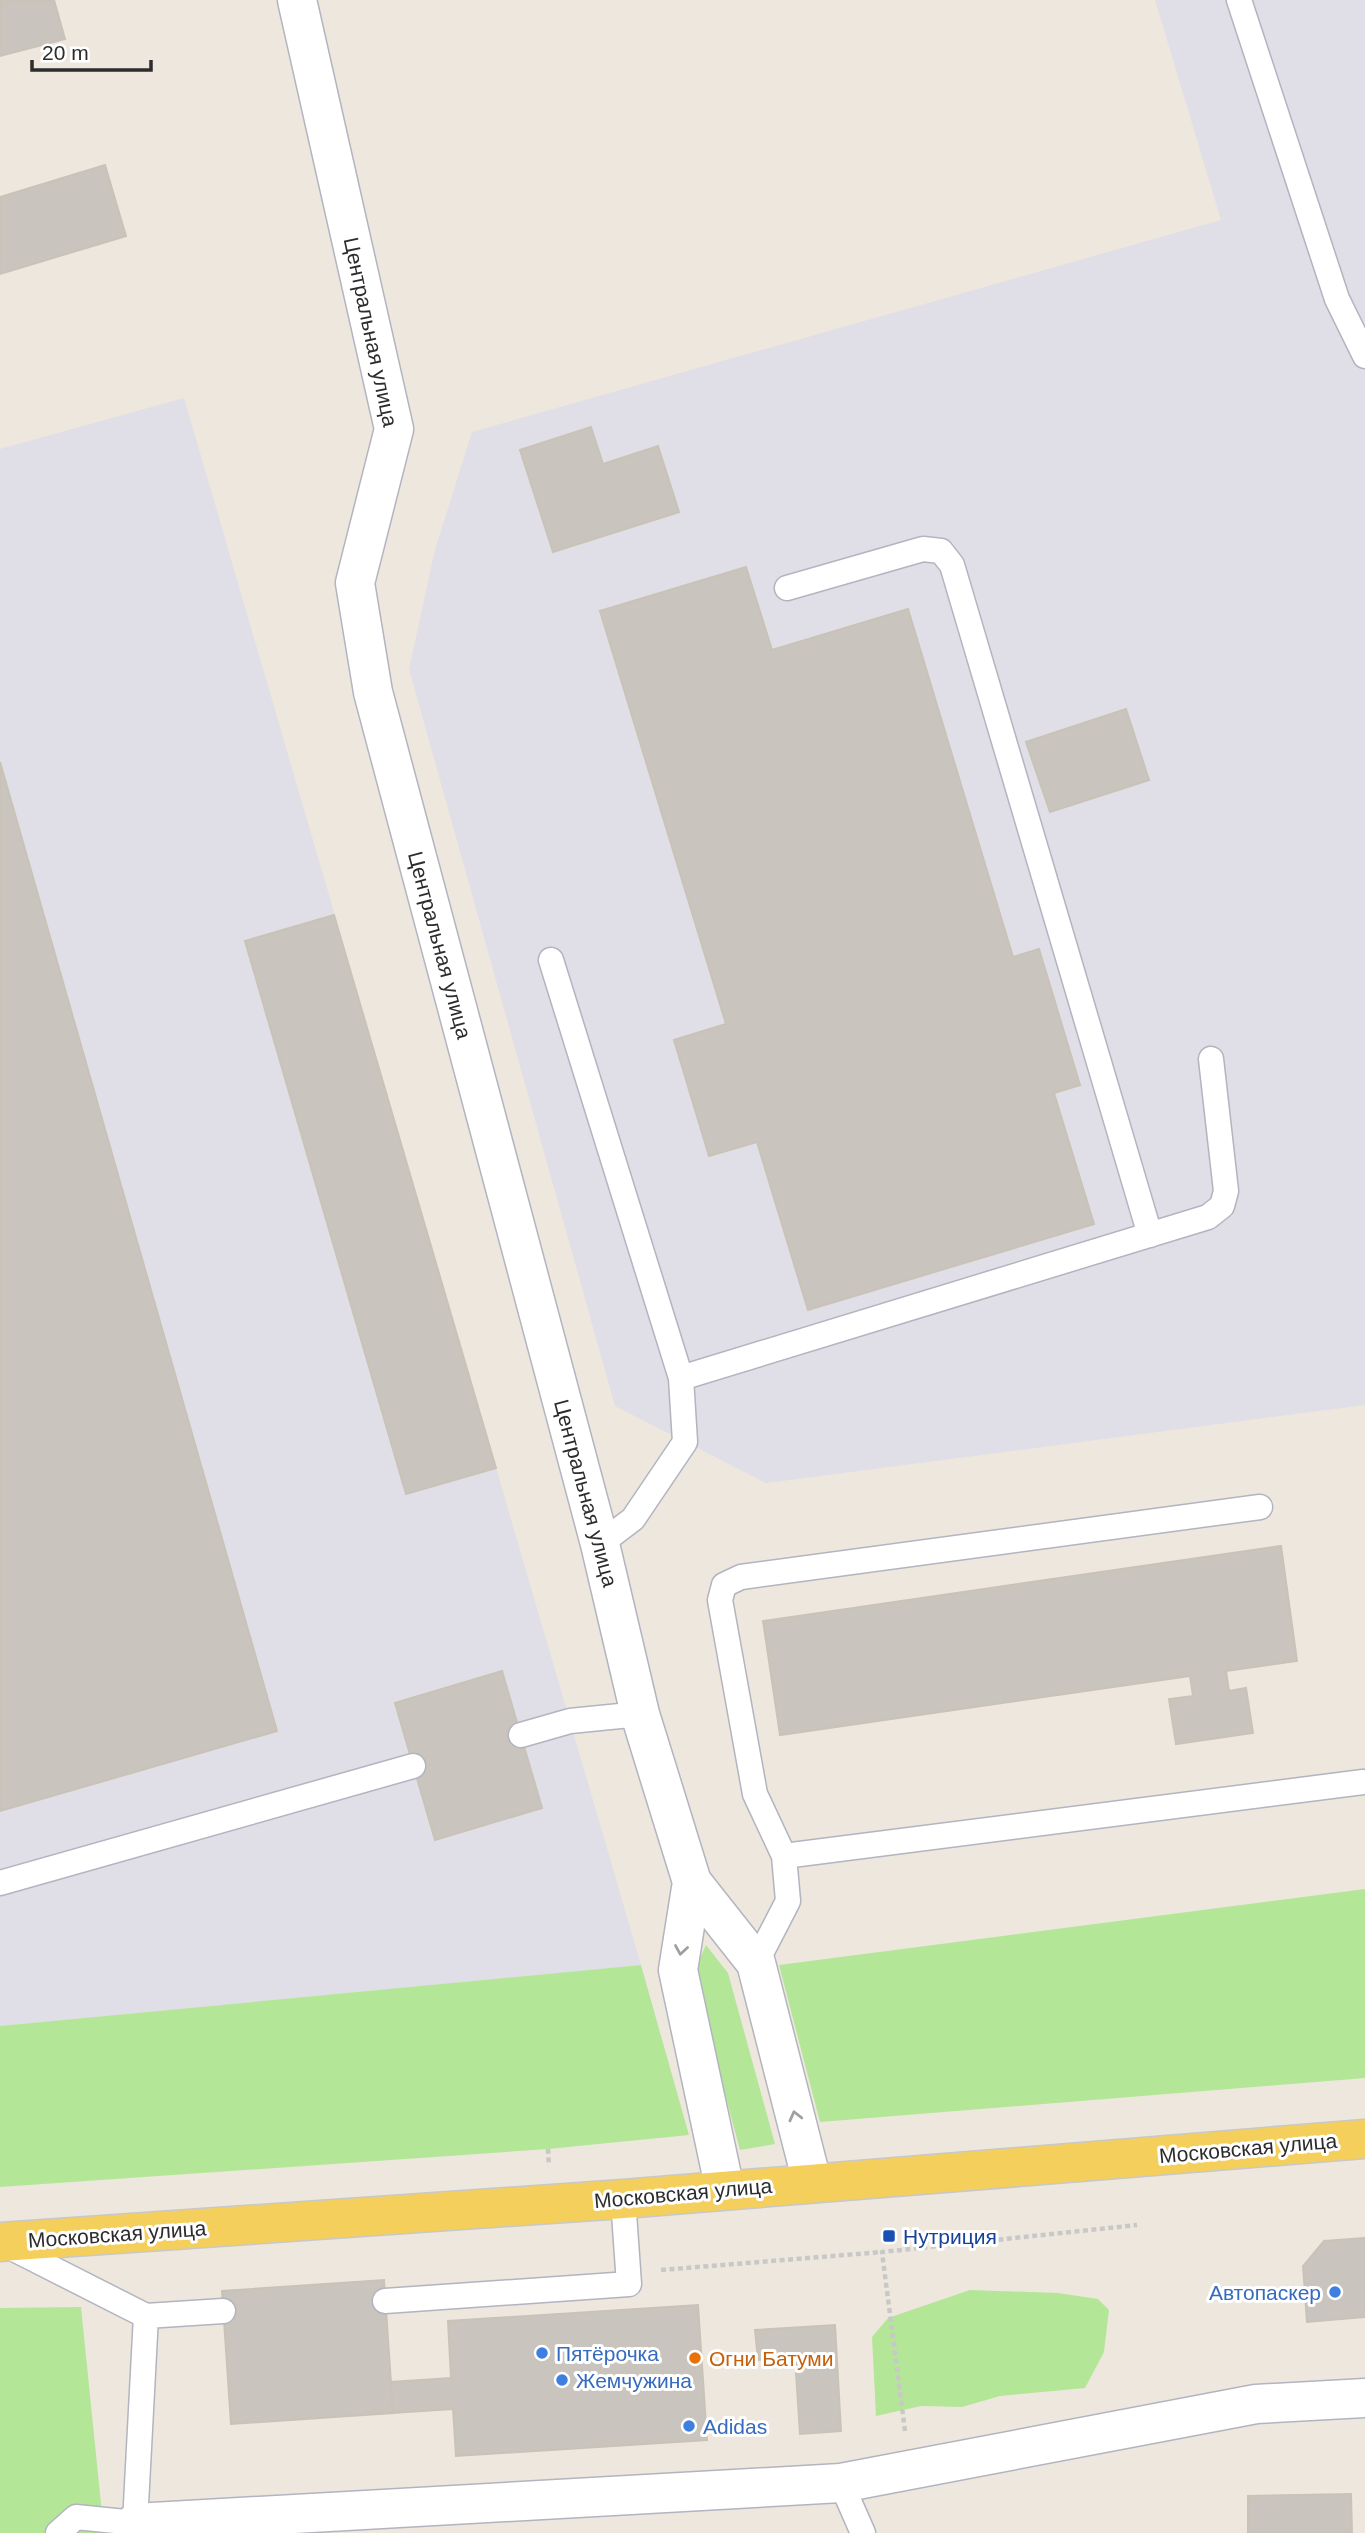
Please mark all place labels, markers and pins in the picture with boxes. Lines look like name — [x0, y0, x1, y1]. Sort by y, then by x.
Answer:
place label: Нутриция — [903, 2225, 997, 2248]
marker: Нутриция — [881, 2228, 897, 2244]
place label: Автопаскер — [1209, 2281, 1321, 2304]
marker: Автопаскер — [1327, 2284, 1343, 2300]
place label: Пятёрочка — [556, 2342, 659, 2365]
marker: Пятёрочка — [534, 2345, 550, 2361]
place label: Огни Батуми — [709, 2347, 833, 2370]
marker: Огни Батуми — [687, 2350, 703, 2366]
place label: Жемчужина — [576, 2369, 692, 2392]
marker: Жемчужина — [554, 2372, 570, 2388]
place label: Adidas — [703, 2415, 767, 2438]
marker: Adidas — [681, 2418, 697, 2434]

